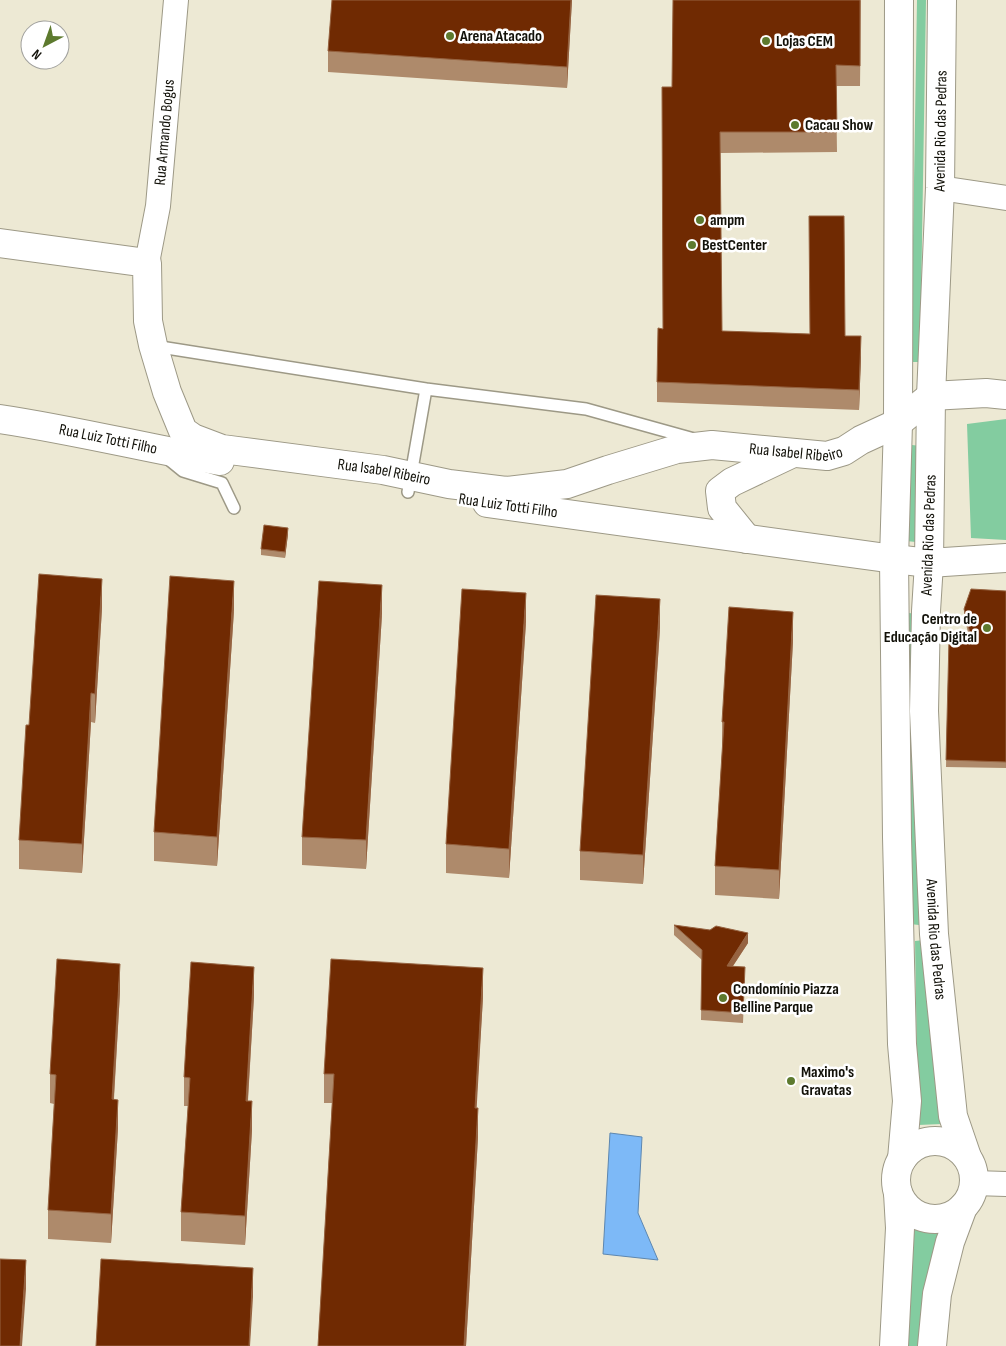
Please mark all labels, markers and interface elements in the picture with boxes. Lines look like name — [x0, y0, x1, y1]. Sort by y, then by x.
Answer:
north arrow — [20, 20, 70, 70]
place label: Arena Atacado — [459, 27, 542, 46]
marker: Arena Atacado — [444, 30, 456, 42]
place label: Lojas CEM — [776, 32, 833, 51]
marker: Lojas CEM — [760, 35, 772, 47]
text: N — [28, 46, 45, 63]
street label: Avenida Rio das Pedras — [930, 70, 952, 193]
street label: Rua Armando Bogus — [150, 78, 179, 186]
place label: Cacau Show — [805, 116, 873, 135]
marker: Cacau Show — [789, 119, 801, 131]
place label: ampm — [710, 211, 745, 230]
marker: ampm — [694, 214, 706, 226]
place label: BestCenter — [702, 236, 767, 255]
marker: BestCenter — [686, 239, 698, 251]
street label: Rua Luiz Totti Filho — [57, 420, 159, 458]
street label: Rua Isabel Ribeiro — [748, 439, 845, 466]
street label: Rua Isabel Ribeiro — [337, 455, 432, 489]
street label: Avenida Rio das Pedras — [917, 474, 941, 597]
street label: Rua Luiz Totti Filho — [457, 490, 559, 522]
place label: Centro de Educação Digital — [884, 610, 977, 647]
marker: Centro de Educação Digital — [981, 622, 993, 634]
street label: Avenida Rio das Pedras — [922, 877, 950, 1001]
place label: Condomínio Piazza Belline Parque — [733, 980, 839, 1017]
marker: Condomínio Piazza Belline Parque — [717, 992, 729, 1004]
place label: Maximo's Gravatas — [801, 1063, 854, 1100]
marker: Maximo's Gravatas — [785, 1075, 797, 1087]

